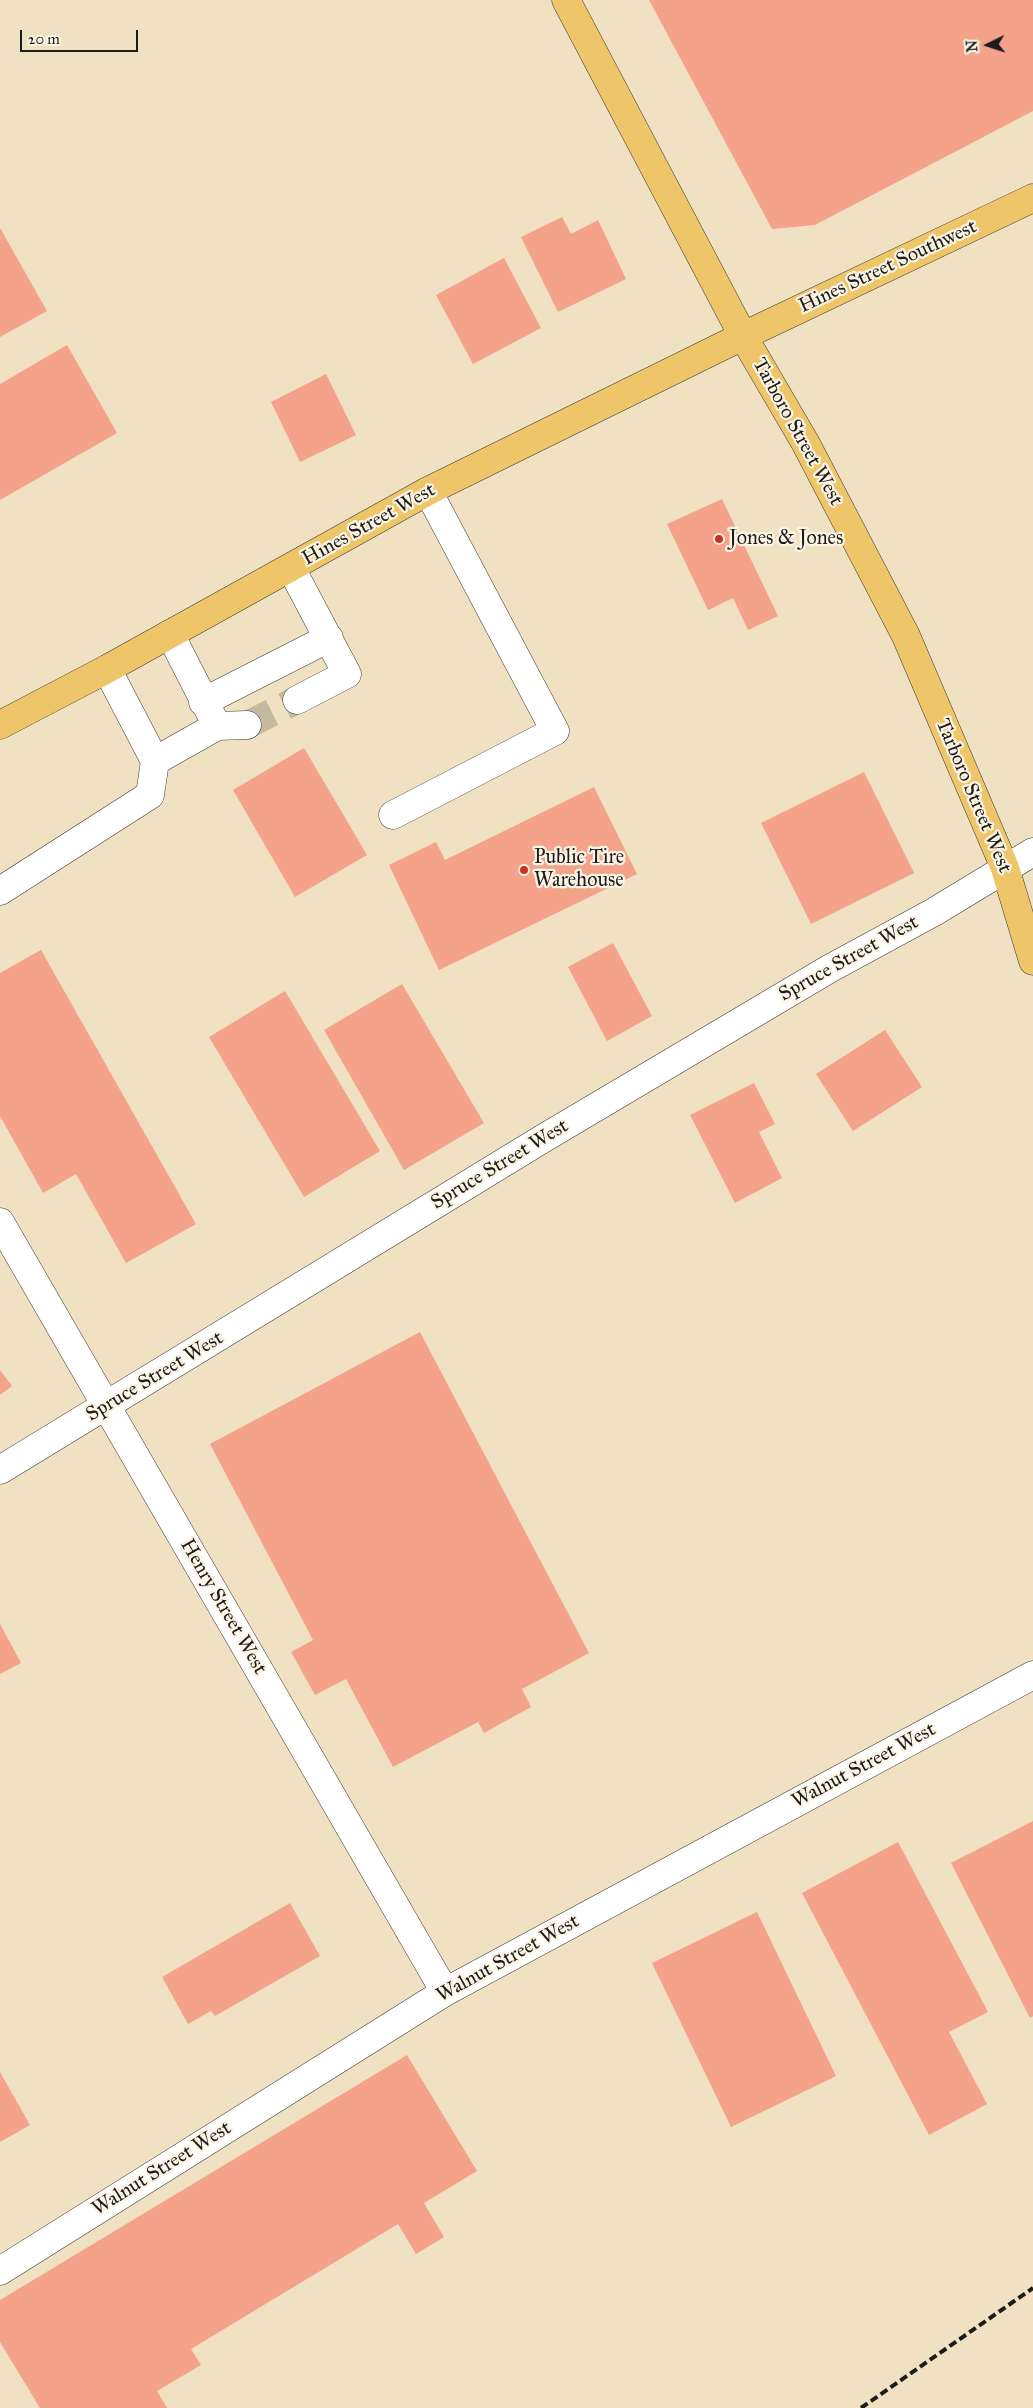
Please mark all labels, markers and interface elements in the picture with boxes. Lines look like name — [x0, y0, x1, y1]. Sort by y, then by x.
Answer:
scale bar — [22, 20, 140, 52]
north arrow — [963, 20, 1013, 70]
text: 20 m — [28, 30, 60, 48]
text: N — [964, 40, 981, 53]
street label: Hines Street Southwest — [795, 215, 981, 319]
street label: Tarboro Street West — [746, 354, 848, 510]
street label: Hines Street West — [298, 479, 440, 571]
place label: Jones & Jones — [729, 527, 843, 551]
marker: Jones & Jones — [713, 533, 725, 545]
street label: Tarboro Street West — [930, 715, 1016, 877]
place label: Public Tire Warehouse — [534, 846, 624, 893]
marker: Public Tire Warehouse — [518, 864, 530, 876]
street label: Spruce Street West — [775, 911, 923, 1007]
street label: Spruce Street West — [427, 1115, 573, 1215]
street label: Spruce Street West — [82, 1327, 228, 1427]
street label: Henry Street West — [175, 1535, 271, 1679]
street label: Walnut Street West — [788, 1718, 940, 1814]
street label: Walnut Street West — [432, 1910, 584, 2008]
street label: Walnut Street West — [88, 2117, 236, 2221]

